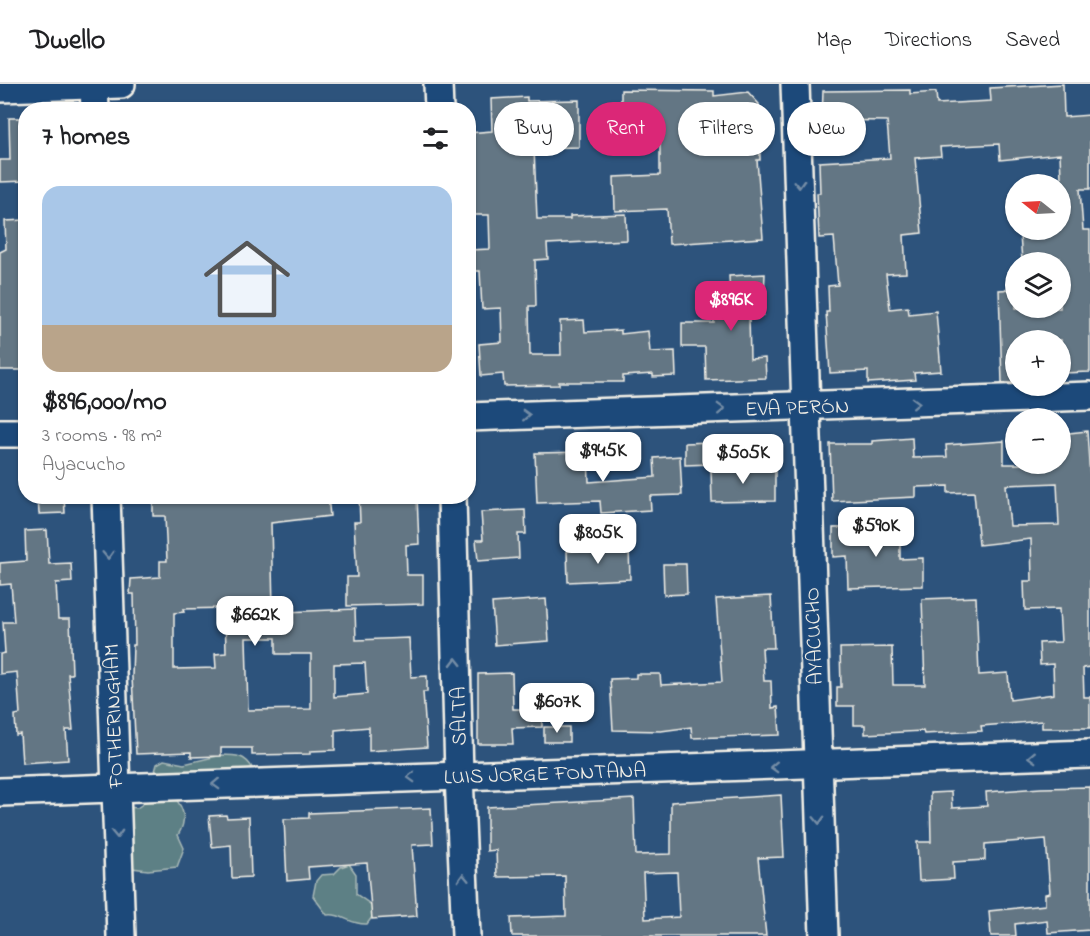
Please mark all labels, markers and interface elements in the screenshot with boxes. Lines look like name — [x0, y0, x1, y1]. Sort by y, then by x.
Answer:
text: Dwello — [30, 21, 105, 62]
text: Map — [816, 26, 852, 56]
text: Directions — [885, 26, 972, 56]
text: Saved — [1005, 26, 1060, 56]
chip: Buy — [494, 102, 574, 156]
chip: Rent — [586, 102, 666, 156]
chip: Filters — [678, 102, 775, 156]
chip: New — [787, 102, 866, 156]
text: 7 homes — [42, 119, 130, 157]
icon: filters — [419, 122, 452, 155]
north arrow — [1005, 174, 1071, 240]
map controls — [1005, 174, 1071, 474]
one-way arrow — [793, 180, 805, 189]
icon: home — [193, 225, 301, 333]
button: layers — [1005, 252, 1071, 318]
pin: $896K — [689, 281, 773, 332]
text: $896K — [709, 286, 753, 315]
button: + — [1005, 330, 1071, 396]
text: $896,000/mo — [42, 384, 167, 422]
street label: EVA PERÓN — [744, 392, 850, 426]
one-way arrow — [912, 396, 921, 409]
one-way arrow — [717, 403, 726, 415]
button: − — [1005, 408, 1071, 474]
one-way arrow — [522, 409, 531, 421]
text: 3 rooms · 98 m² — [42, 422, 162, 451]
pin: $945K — [561, 432, 645, 483]
pin: $505K — [701, 434, 785, 485]
text: $945K — [579, 437, 627, 466]
text: $505K — [716, 439, 770, 468]
text: Ayacucho — [42, 451, 125, 480]
pin: $590K — [834, 507, 918, 558]
text: $590K — [852, 512, 900, 541]
pin: $805K — [556, 514, 640, 565]
text: $805K — [573, 519, 623, 548]
one-way arrow — [102, 550, 115, 559]
street label: AYACUCHO — [798, 587, 832, 685]
pin: $662K — [213, 596, 297, 647]
text: $662K — [230, 601, 280, 630]
street label: FOTHERINGHAM — [97, 643, 133, 790]
one-way arrow — [450, 657, 463, 666]
pin: $607K — [515, 683, 599, 734]
street label: SALTA — [444, 686, 476, 746]
text: $607K — [533, 688, 581, 717]
one-way arrow — [1027, 750, 1036, 763]
street label: LUIS JORGE FONTANA — [443, 756, 647, 794]
one-way arrow — [769, 760, 778, 773]
one-way arrow — [406, 771, 415, 783]
one-way arrow — [212, 778, 221, 791]
one-way arrow — [813, 816, 826, 825]
one-way arrow — [111, 829, 124, 838]
one-way arrow — [457, 873, 470, 882]

